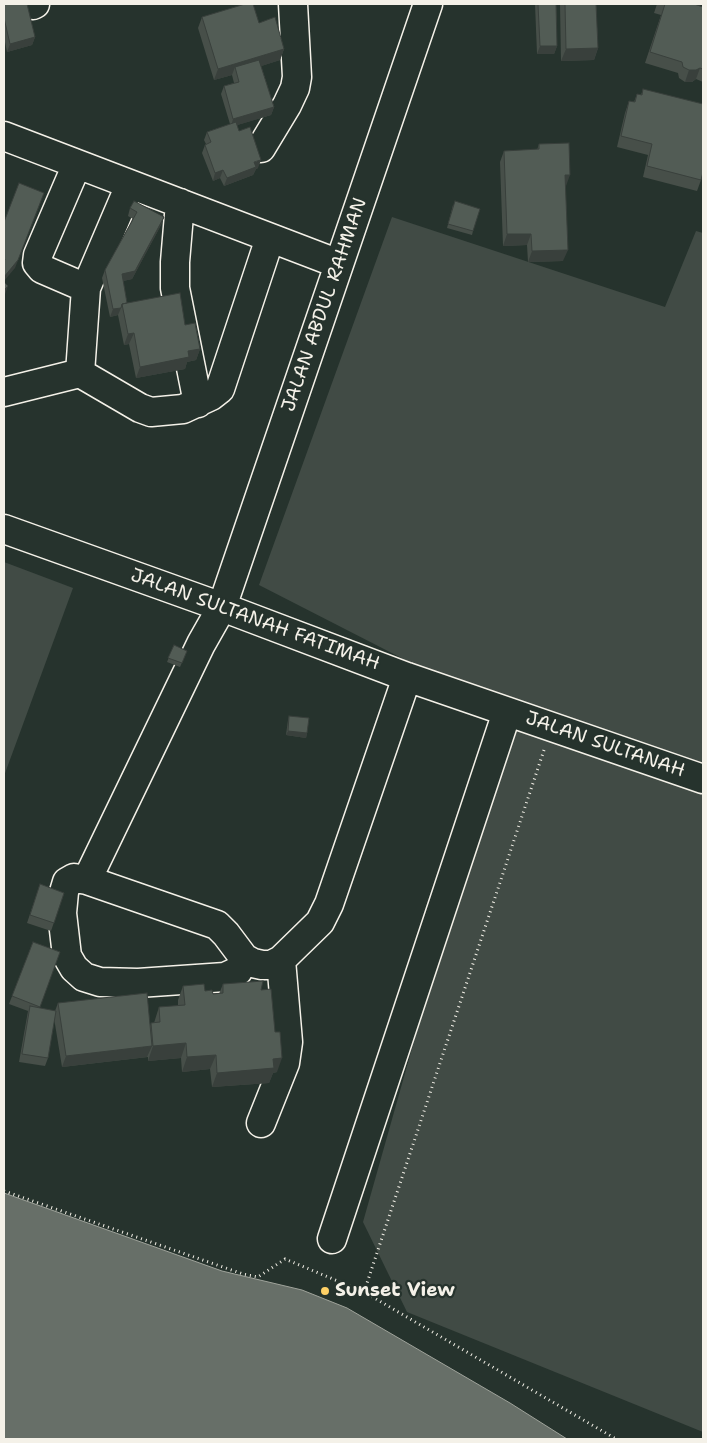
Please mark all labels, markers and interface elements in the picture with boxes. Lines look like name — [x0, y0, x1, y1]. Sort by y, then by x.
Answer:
street label: JALAN ABDUL RAHMAN — [278, 195, 372, 415]
street label: JALAN SULTANAH FATIMAH — [127, 564, 383, 676]
street label: JALAN SULTANAH — [522, 707, 688, 783]
place label: Sunset View — [335, 1280, 455, 1302]
marker: Sunset View — [319, 1285, 331, 1297]

